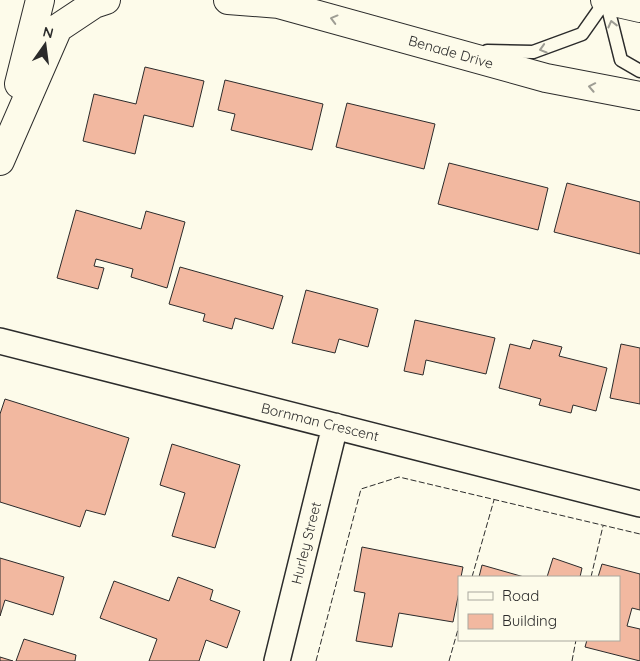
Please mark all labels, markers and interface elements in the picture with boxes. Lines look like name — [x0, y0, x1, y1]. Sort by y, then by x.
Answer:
one-way arrow — [329, 14, 338, 25]
one-way arrow — [607, 19, 618, 28]
north arrow — [20, 20, 70, 70]
text: N — [41, 22, 55, 42]
street label: Benade Drive — [406, 31, 496, 73]
one-way arrow — [539, 43, 547, 53]
one-way arrow — [588, 82, 597, 93]
street label: Bornman Crescent — [259, 399, 381, 445]
street label: Hurley Street — [287, 500, 325, 586]
legend — [458, 576, 620, 641]
text: Road — [502, 586, 539, 605]
text: Building — [502, 611, 557, 630]

